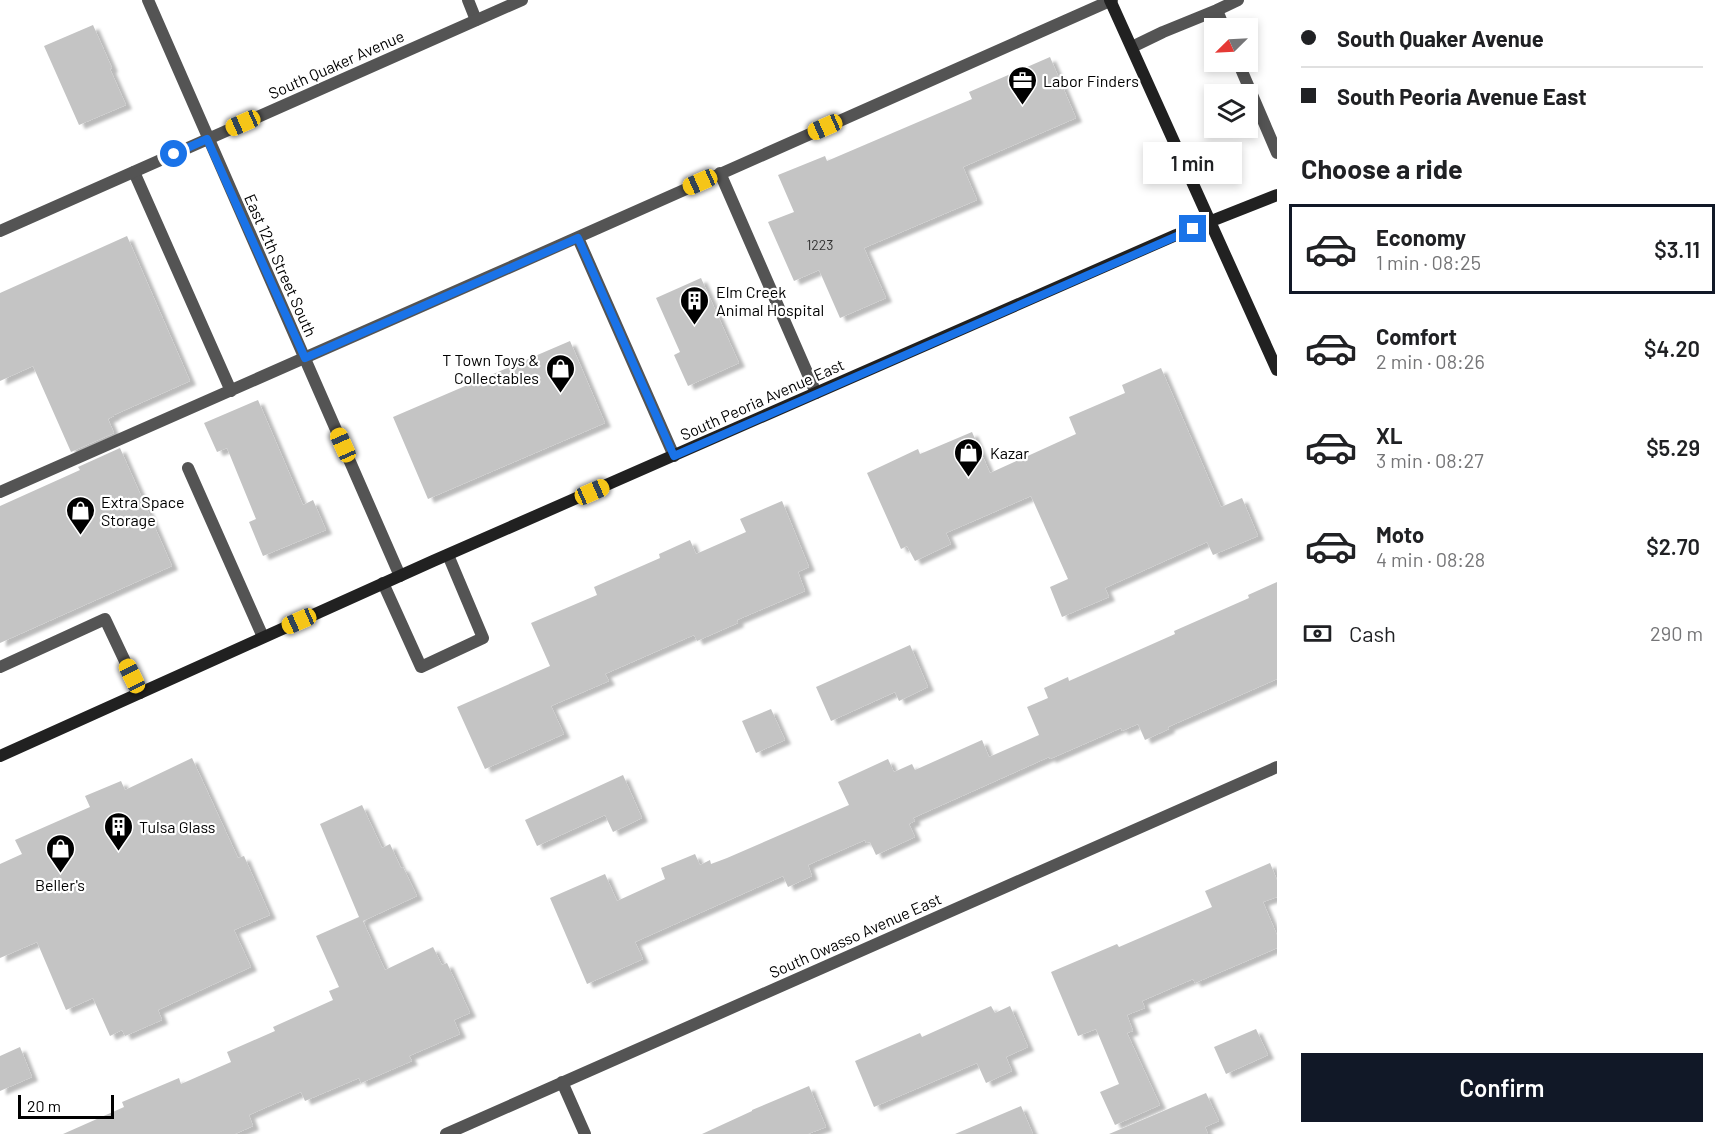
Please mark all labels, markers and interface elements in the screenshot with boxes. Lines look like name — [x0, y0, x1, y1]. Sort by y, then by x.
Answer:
north arrow — [1204, 18, 1258, 72]
map controls — [1204, 18, 1258, 138]
text: South Quaker Avenue — [1337, 25, 1544, 51]
street label: South Quaker Avenue — [265, 26, 407, 102]
office icon: Labor Finders — [1006, 64, 1038, 106]
place label: Labor Finders — [1043, 71, 1139, 90]
text: South Peoria Avenue East — [1337, 83, 1587, 109]
button: layers — [1204, 84, 1258, 138]
car — [223, 107, 263, 139]
car — [805, 111, 845, 143]
route start — [160, 140, 187, 167]
callout: 1 min — [1144, 142, 1242, 184]
text: 1 min — [1171, 151, 1214, 175]
text: Choose a ride — [1301, 152, 1463, 184]
car — [680, 166, 720, 198]
street label: East 12th Street South — [241, 191, 321, 339]
route end — [1179, 215, 1206, 242]
icon: car — [1304, 222, 1358, 276]
text: Economy — [1376, 224, 1466, 250]
house number: 1223 — [806, 236, 834, 253]
text: $3.11 — [1654, 236, 1700, 262]
text: 1 min · 08:25 — [1376, 250, 1481, 274]
place label: Elm Creek Animal Hospital — [716, 282, 824, 319]
building icon: Elm Creek Animal Hospital — [679, 284, 711, 326]
icon: car — [1304, 321, 1358, 375]
text: Comfort — [1376, 323, 1457, 349]
text: $4.20 — [1644, 335, 1700, 361]
text: 2 min · 08:26 — [1376, 349, 1485, 373]
place label: T Town Toys & Collectables — [442, 350, 539, 387]
shop icon: T Town Toys & Collectables — [544, 352, 576, 394]
street label: South Peoria Avenue East — [677, 354, 847, 444]
icon: car — [1304, 420, 1358, 474]
text: XL — [1376, 422, 1402, 448]
car — [327, 425, 359, 465]
text: $5.29 — [1646, 434, 1700, 460]
shop icon: Kazar — [953, 436, 985, 478]
place label: Kazar — [990, 443, 1029, 462]
text: 3 min · 08:27 — [1376, 448, 1484, 472]
car — [572, 476, 612, 508]
place label: Extra Space Storage — [101, 492, 184, 529]
shop icon: Extra Space Storage — [64, 494, 96, 536]
icon: car — [1304, 519, 1358, 573]
text: Moto — [1376, 521, 1424, 547]
text: $2.70 — [1646, 533, 1700, 559]
text: 4 min · 08:28 — [1376, 547, 1485, 571]
car — [279, 605, 319, 637]
icon: cash — [1301, 617, 1334, 650]
text: Cash — [1349, 620, 1396, 646]
text: 290 m — [1650, 621, 1703, 645]
car — [116, 656, 148, 696]
building icon: Tulsa Glass — [102, 810, 134, 852]
place label: Tulsa Glass — [139, 817, 216, 836]
shop icon: Beller's — [44, 832, 76, 874]
place label: Beller's — [35, 875, 85, 894]
street label: South Owasso Avenue East — [766, 888, 944, 982]
button: Confirm — [1301, 1053, 1703, 1122]
scale bar — [18, 1092, 114, 1120]
text: 20 m — [27, 1096, 61, 1115]

